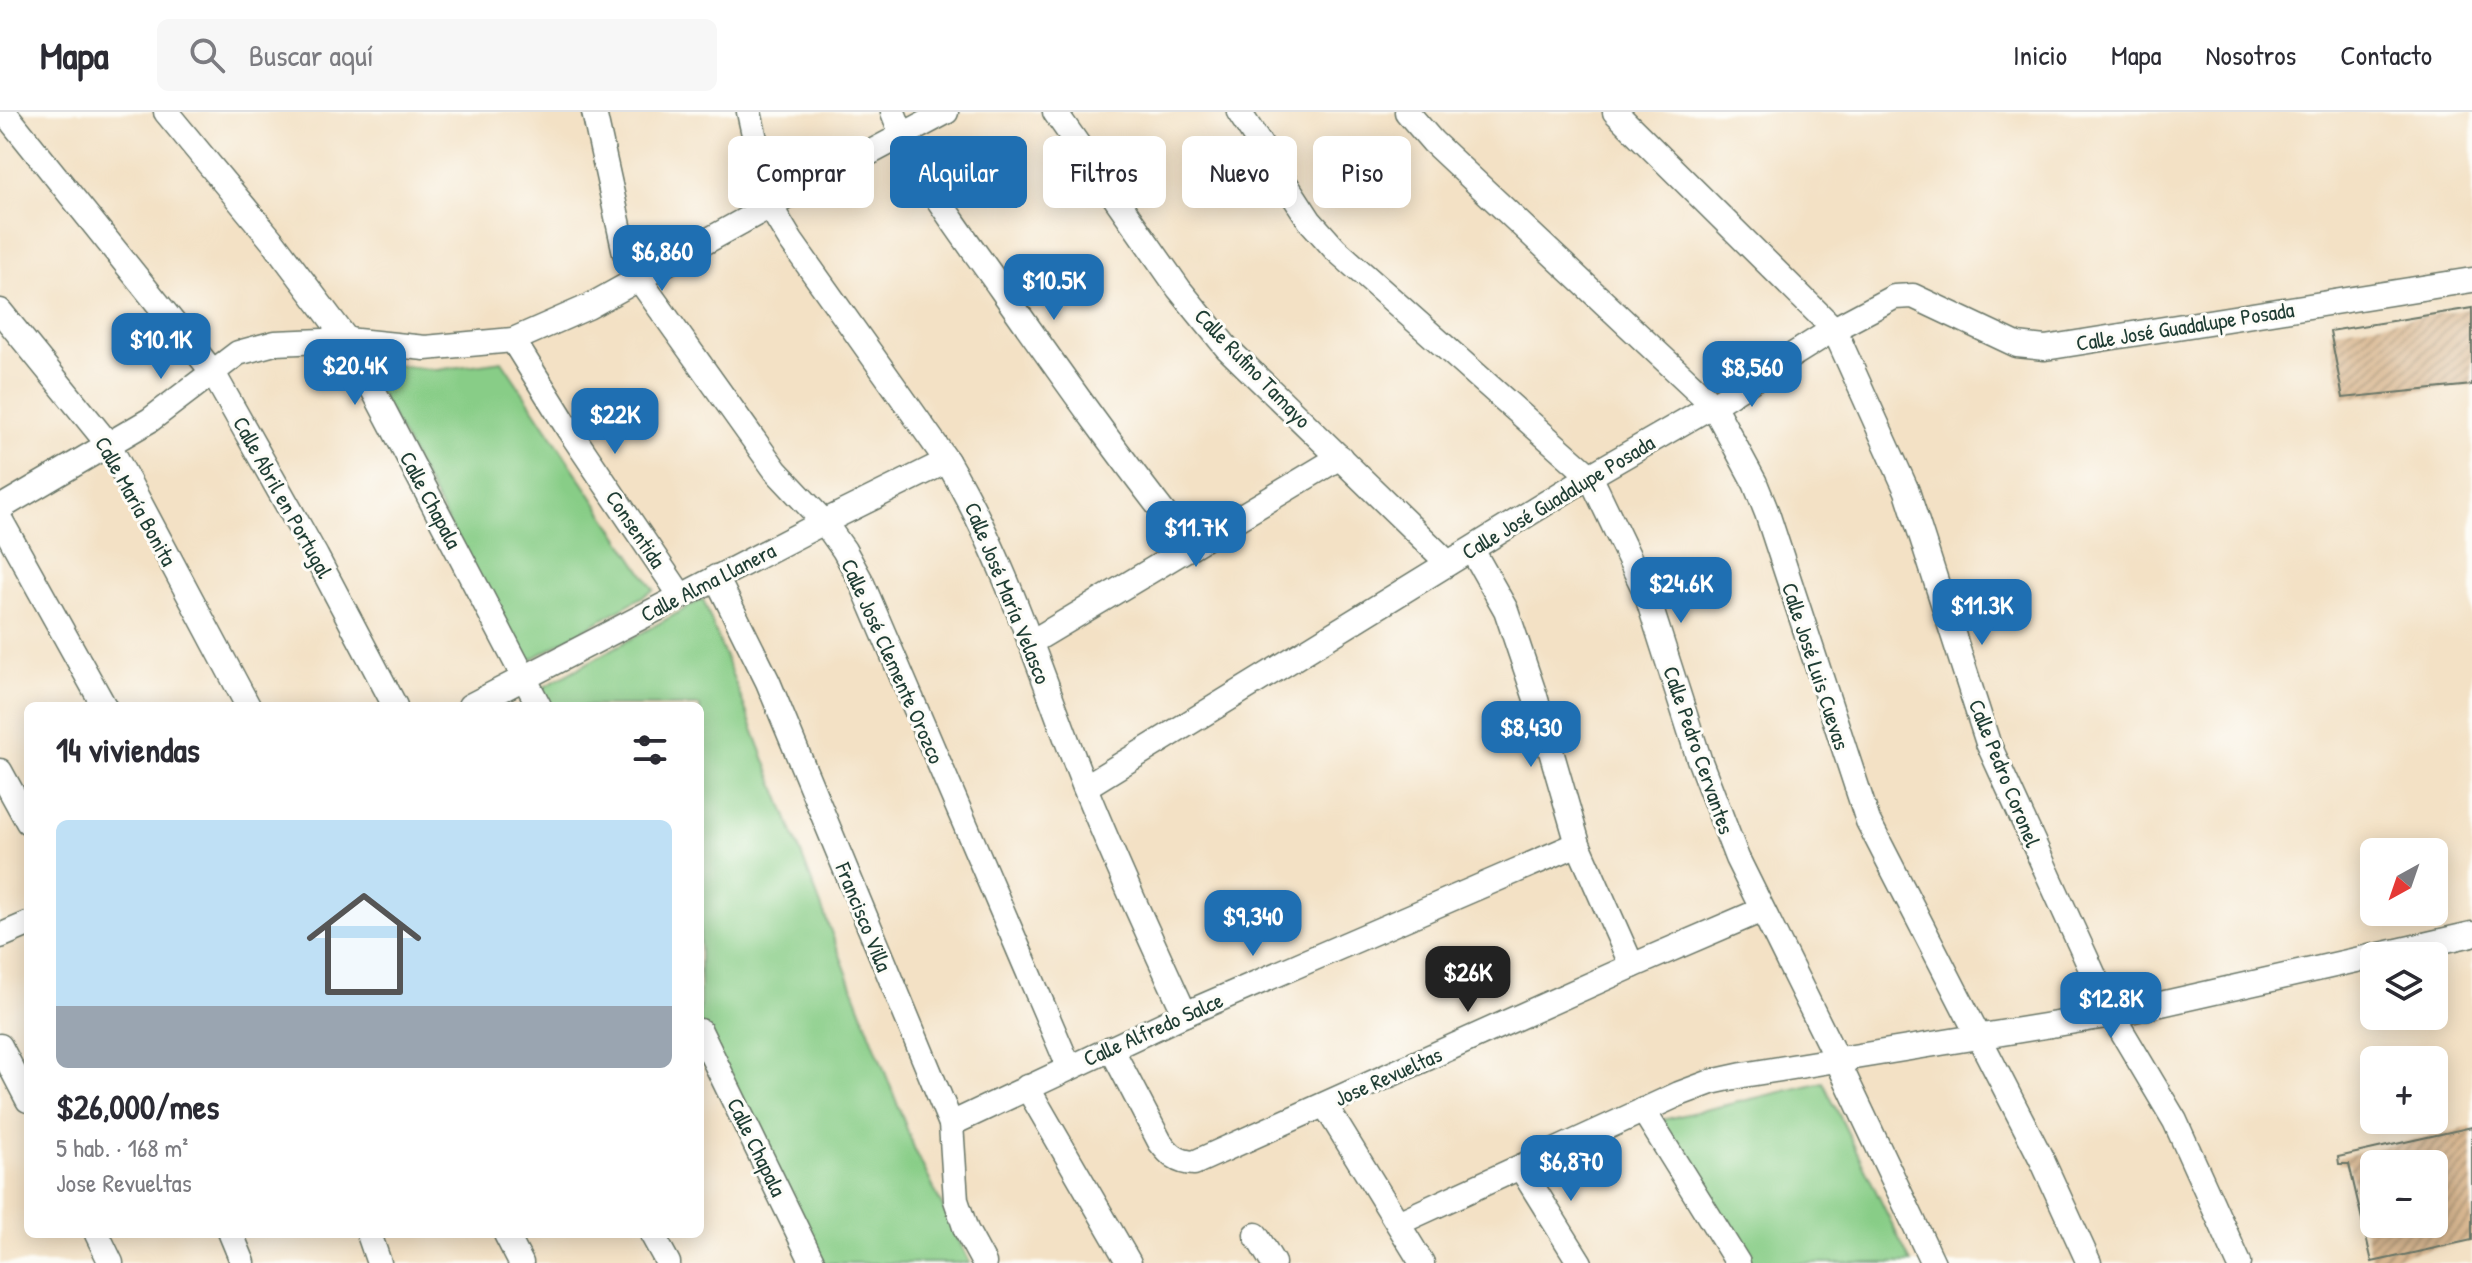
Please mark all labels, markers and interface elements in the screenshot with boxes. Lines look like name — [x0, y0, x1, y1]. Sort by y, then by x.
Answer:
search box — [157, 19, 717, 91]
text: Mapa — [40, 29, 109, 81]
icon: search — [185, 33, 229, 77]
text: Buscar aquí — [249, 35, 374, 75]
text: Inicio — [2013, 36, 2067, 74]
text: Mapa — [2111, 36, 2162, 74]
text: Nosotros — [2206, 36, 2296, 74]
text: Contacto — [2340, 36, 2432, 74]
chip: Comprar — [728, 136, 874, 208]
chip: Alquilar — [890, 136, 1027, 208]
chip: Filtros — [1043, 136, 1166, 208]
chip: Nuevo — [1182, 136, 1297, 208]
chip: Piso — [1313, 136, 1411, 208]
pin: $6,860 — [597, 225, 727, 293]
text: $6,860 — [631, 233, 693, 268]
pin: $10.5K — [989, 254, 1119, 322]
text: $10.5K — [1022, 262, 1086, 297]
street label: Calle José Guadalupe Posada — [2074, 294, 2296, 358]
street label: Calle Rufino Tamayo — [1188, 301, 1318, 435]
pin: $10.1K — [96, 313, 226, 381]
text: $10.1K — [130, 321, 192, 356]
pin: $20.4K — [290, 339, 420, 407]
pin: $8,560 — [1687, 341, 1817, 409]
text: $20.4K — [322, 347, 388, 382]
text: $8,560 — [1721, 349, 1783, 384]
pin: $22K — [568, 388, 662, 456]
text: $22K — [589, 396, 641, 431]
street label: Calle Abril en Portugal — [226, 411, 340, 583]
street label: Calle José Guadalupe Posada — [1456, 427, 1660, 567]
street label: Calle María Bonita — [88, 431, 184, 572]
street label: Calle Chapala — [393, 446, 469, 554]
street label: Consentida — [599, 484, 673, 574]
street label: Calle José María Velasco — [958, 498, 1058, 688]
pin: $11.7K — [1131, 501, 1261, 569]
text: $11.7K — [1164, 509, 1228, 544]
street label: Calle Alma Llanera — [635, 535, 781, 629]
street label: Calle José Clemente Orozco — [834, 554, 952, 768]
pin: $24.6K — [1616, 557, 1746, 625]
text: $24.6K — [1649, 565, 1713, 600]
street label: Calle José Luis Cuevas — [1775, 579, 1857, 753]
pin: $11.3K — [1917, 579, 2047, 647]
text: $11.3K — [1951, 587, 2013, 622]
street label: Calle Pedro Cervantes — [1656, 662, 1742, 838]
street label: Calle Pedro Coronel — [1962, 695, 2048, 852]
pin: $8,430 — [1466, 701, 1596, 769]
text: $8,430 — [1500, 709, 1562, 744]
text: 14 viviendas — [56, 727, 200, 773]
icon: filters — [628, 728, 672, 772]
north arrow — [2360, 838, 2448, 926]
map controls — [2360, 838, 2448, 1238]
street label: Francisco Villa — [828, 857, 900, 976]
icon: home — [292, 872, 436, 1016]
pin: $9,340 — [1188, 890, 1318, 958]
text: $9,340 — [1222, 898, 1284, 933]
button: layers — [2360, 942, 2448, 1030]
pin: $26K — [1421, 946, 1515, 1014]
text: $26K — [1443, 954, 1493, 989]
pin: $12.8K — [2046, 972, 2176, 1040]
text: $12.8K — [2078, 980, 2144, 1015]
street label: Calle Alfredo Salce — [1078, 985, 1228, 1073]
street label: Jose Revueltas — [1329, 1039, 1447, 1113]
button: + — [2360, 1046, 2448, 1134]
text: $26,000/mes — [56, 1084, 219, 1130]
street label: Calle Chapala — [720, 1093, 794, 1202]
text: 5 hab. · 168 m² — [56, 1130, 188, 1165]
pin: $6,870 — [1506, 1135, 1636, 1203]
text: $6,870 — [1539, 1143, 1603, 1178]
button: − — [2360, 1150, 2448, 1238]
text: Jose Revueltas — [56, 1165, 192, 1200]

